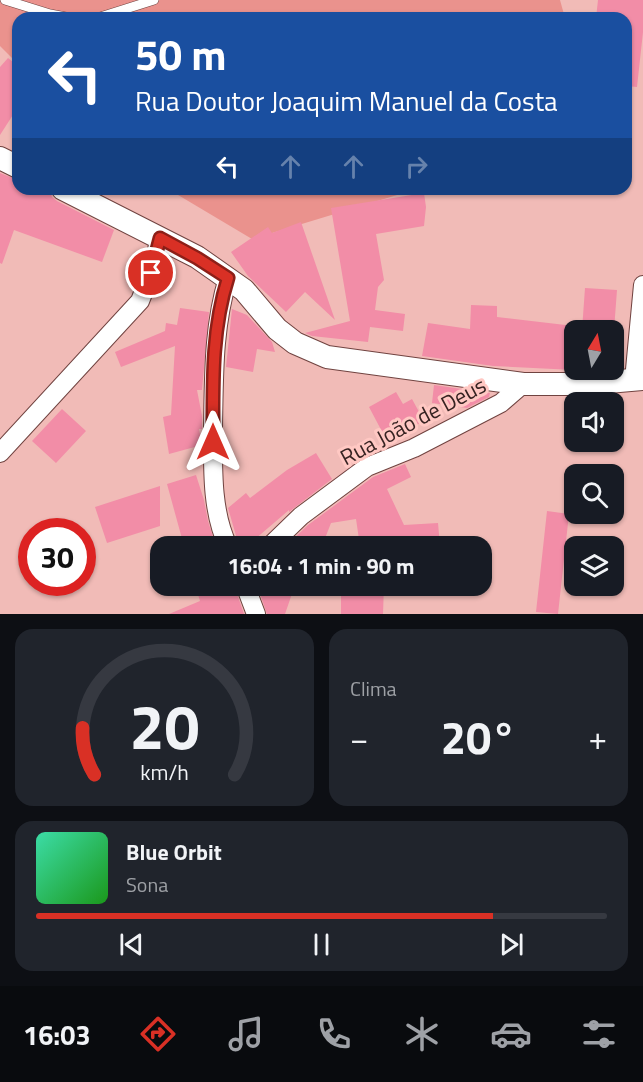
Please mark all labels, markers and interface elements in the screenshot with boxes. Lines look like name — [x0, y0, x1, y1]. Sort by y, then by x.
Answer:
text: 50 m — [135, 22, 227, 86]
icon: left — [36, 36, 114, 114]
text: Rua Doutor Joaquim Manuel da Costa — [135, 80, 558, 121]
icon: left — [211, 150, 244, 183]
icon: ahead — [274, 150, 307, 183]
icon: ahead — [337, 150, 370, 183]
icon: right — [400, 150, 433, 183]
pin — [125, 247, 176, 298]
icon: arrive — [134, 256, 167, 289]
north arrow — [564, 320, 624, 380]
map controls — [564, 320, 624, 596]
street label: Rua João de Deus — [334, 368, 492, 474]
button: sound — [564, 392, 624, 452]
position arrow — [181, 410, 245, 474]
button: search — [564, 464, 624, 524]
speed limit sign: 30 — [18, 518, 96, 596]
button: layers — [564, 536, 624, 596]
text: 16:04 · 1 min · 90 m — [228, 549, 414, 583]
text: Clima — [350, 673, 397, 704]
text: 20 — [130, 678, 199, 773]
text: 20° — [441, 703, 516, 771]
text: − — [350, 713, 368, 763]
text: + — [589, 713, 607, 763]
text: km/h — [140, 756, 189, 788]
text: Blue Orbit — [126, 835, 222, 869]
text: Sona — [126, 869, 168, 900]
icon: previous — [115, 928, 148, 961]
icon: pause — [305, 928, 338, 961]
icon: next — [495, 928, 528, 961]
icon: directions — [137, 1013, 179, 1055]
icon: music — [225, 1013, 267, 1055]
icon: phone — [313, 1013, 355, 1055]
icon: climate — [401, 1013, 443, 1055]
icon: car — [490, 1013, 532, 1055]
icon: filters — [578, 1013, 620, 1055]
text: 16:03 — [23, 1014, 91, 1055]

